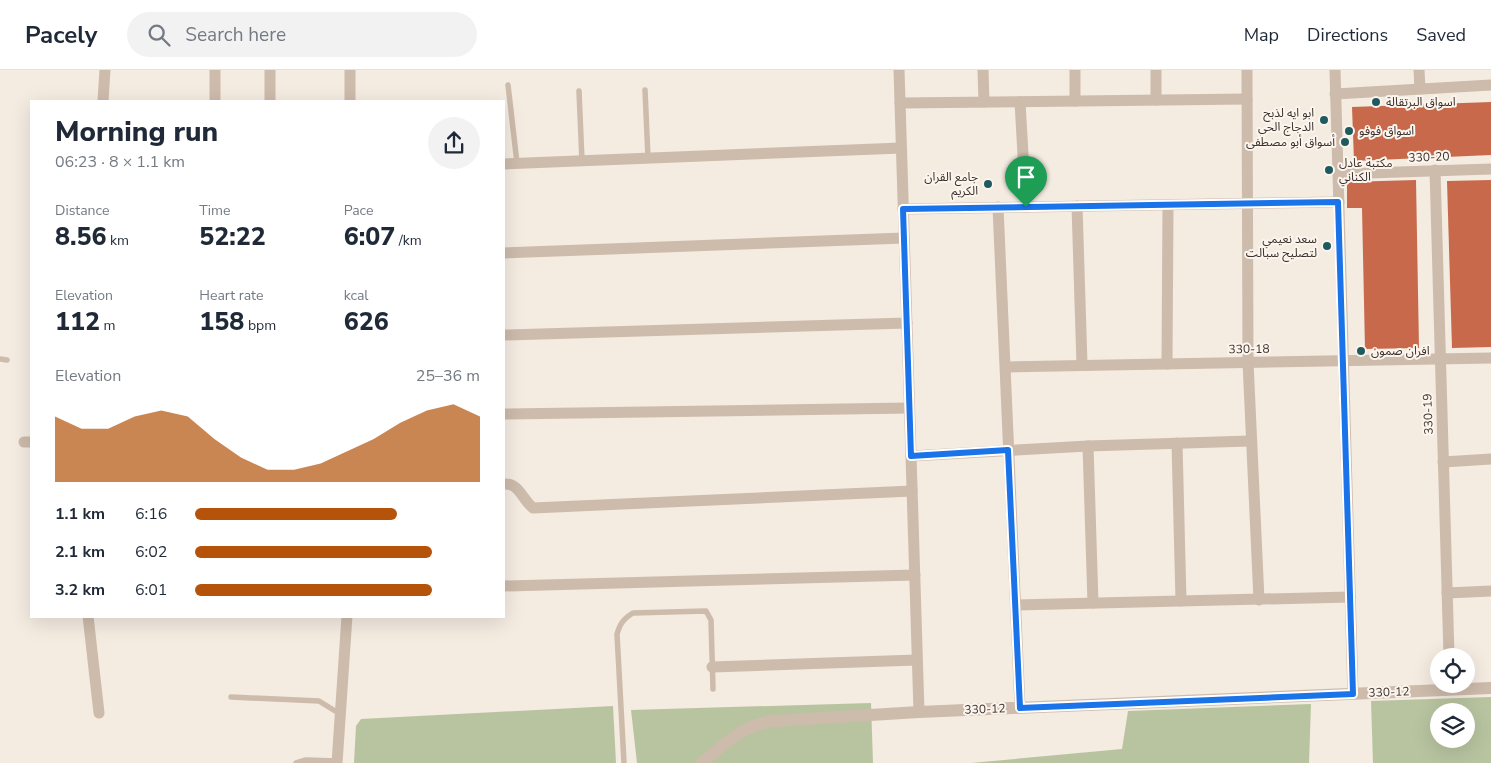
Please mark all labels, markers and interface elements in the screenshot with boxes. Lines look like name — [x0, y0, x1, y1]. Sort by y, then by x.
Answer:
search box — [127, 12, 477, 57]
text: Pacely — [25, 19, 97, 51]
icon: search — [145, 21, 173, 49]
text: Search here — [185, 22, 286, 48]
text: Map — [1244, 23, 1279, 47]
text: Directions — [1307, 23, 1388, 47]
text: Saved — [1416, 23, 1466, 47]
place label: اسواق البرتقالة — [1386, 94, 1456, 110]
marker: اسواق البرتقالة — [1370, 96, 1382, 108]
place label: ابو ايه لذبح الدجاج الحي — [1258, 105, 1314, 137]
text: Morning run — [55, 113, 218, 151]
marker: ابو ايه لذبح الدجاج الحي — [1318, 114, 1330, 126]
button: share — [428, 117, 480, 169]
place label: اسواق فوفو — [1359, 123, 1414, 139]
marker: اسواق فوفو — [1343, 125, 1355, 137]
place label: أسواق أبو مصطفى — [1246, 134, 1335, 150]
marker: أسواق أبو مصطفى — [1339, 136, 1351, 148]
street label: 330-20 — [1408, 148, 1450, 166]
text: 06:23 · 8 × 1.1 km — [55, 151, 185, 173]
place label: مكتبة عادل الكناني — [1339, 155, 1393, 187]
pin — [1005, 156, 1047, 207]
icon: arrive — [1012, 163, 1040, 191]
marker: مكتبة عادل الكناني — [1323, 164, 1335, 176]
place label: جامع القران الكريم — [924, 169, 978, 200]
marker: جامع القران الكريم — [982, 178, 994, 190]
text: Distance — [55, 201, 109, 220]
text: Time — [199, 201, 230, 220]
text: Pace — [344, 201, 373, 220]
text: 8.56 — [55, 220, 107, 254]
text: 52:22 — [199, 220, 266, 254]
text: 6:07 — [344, 220, 395, 254]
text: km — [107, 231, 129, 250]
text: /km — [395, 231, 422, 250]
place label: سعد نعيمي لتصليح سبالت — [1246, 231, 1317, 262]
marker: سعد نعيمي لتصليح سبالت — [1321, 240, 1333, 252]
text: Elevation — [55, 286, 113, 305]
text: Heart rate — [199, 286, 263, 305]
text: kcal — [344, 286, 368, 305]
text: 112 — [55, 305, 100, 339]
text: 158 — [199, 305, 244, 339]
text: 626 — [344, 305, 389, 339]
text: m — [100, 316, 116, 335]
text: bpm — [244, 316, 276, 335]
street label: 330-18 — [1228, 341, 1270, 357]
place label: افران صمون — [1371, 343, 1430, 359]
marker: افران صمون — [1355, 345, 1367, 357]
text: Elevation — [55, 365, 121, 387]
text: 25–36 m — [416, 365, 480, 387]
street label: 330-19 — [1419, 393, 1437, 435]
text: 1.1 km — [55, 503, 105, 525]
text: 6:16 — [135, 503, 167, 525]
text: 2.1 km — [55, 541, 105, 563]
text: 6:02 — [135, 541, 167, 563]
text: 3.2 km — [55, 579, 105, 601]
text: 6:01 — [135, 579, 167, 601]
map controls — [1430, 648, 1475, 748]
button: locate — [1430, 648, 1475, 693]
street label: 330-12 — [1368, 683, 1410, 701]
street label: 330-12 — [964, 700, 1006, 718]
button: layers — [1430, 703, 1475, 748]

